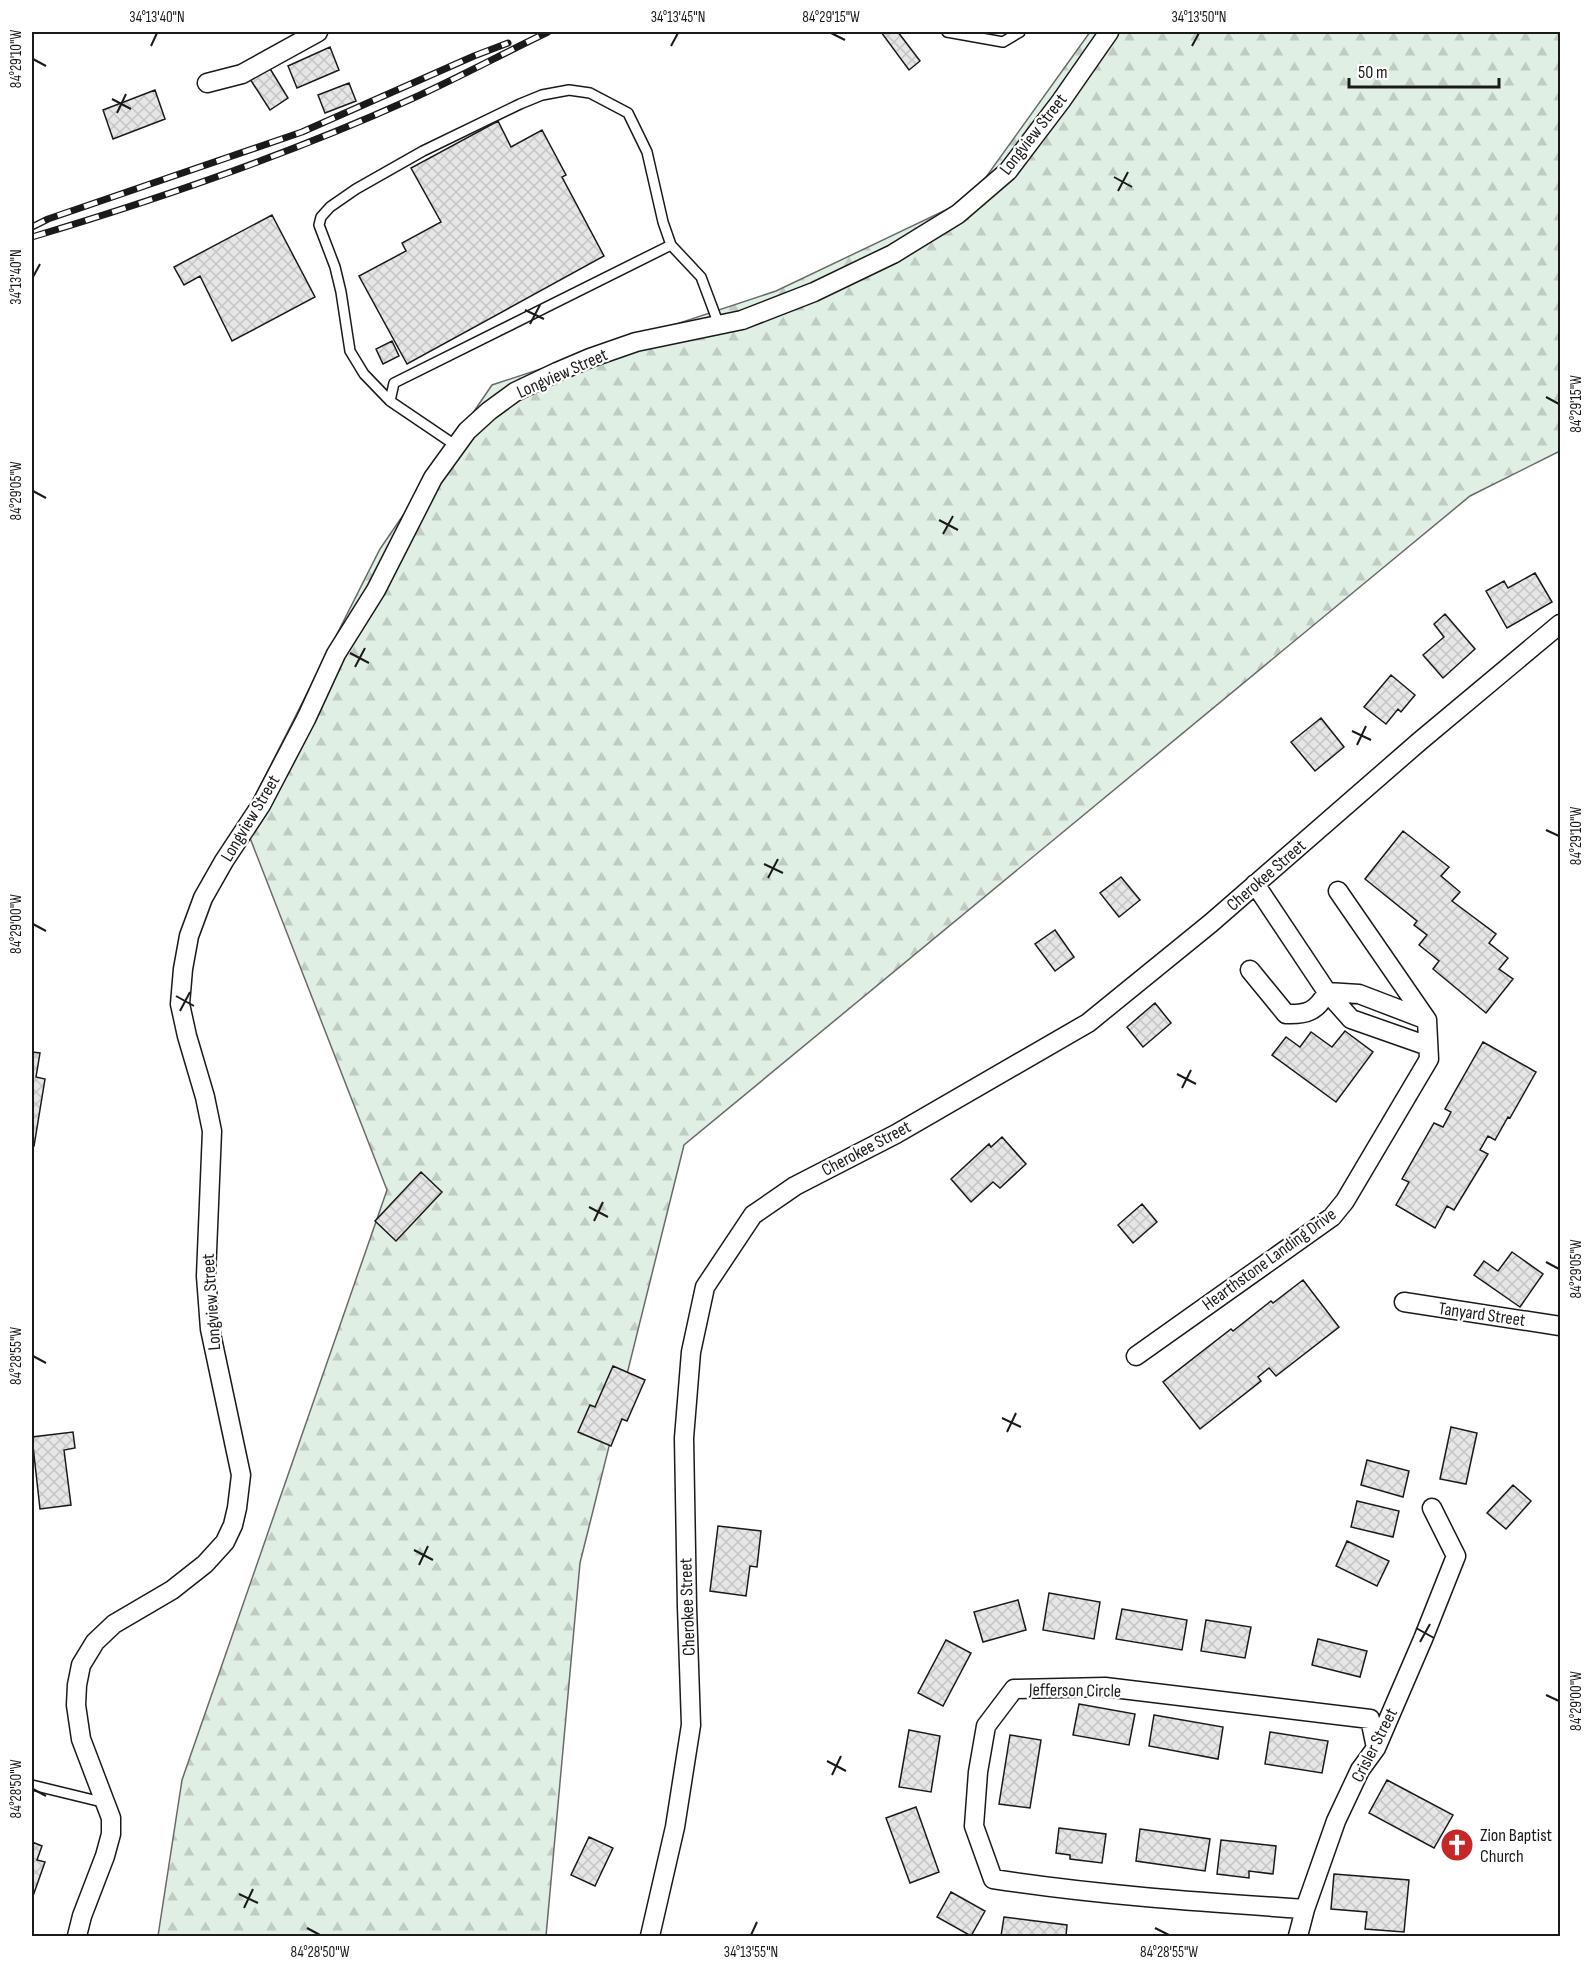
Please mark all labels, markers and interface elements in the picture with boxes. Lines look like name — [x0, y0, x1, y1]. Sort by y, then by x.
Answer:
text: 34°13'40"N — [129, 8, 185, 27]
text: 34°13'45"N — [651, 8, 705, 27]
text: 84°29'15"W — [802, 8, 860, 27]
text: 34°13'50"N — [1171, 8, 1227, 27]
text: 84°29'10"W — [7, 30, 26, 88]
scale bar — [1349, 51, 1499, 89]
text: 50 m — [1358, 62, 1388, 83]
street label: Longview Street — [995, 89, 1072, 179]
text: 34°13'40"N — [7, 249, 26, 305]
street label: Longview Street — [514, 344, 611, 403]
text: 84°29'15"W — [1567, 375, 1586, 433]
text: 84°29'05"W — [7, 461, 26, 521]
street label: Longview Street — [216, 771, 285, 865]
text: 84°29'10"W — [1567, 807, 1586, 865]
street label: Cherokee Street — [1222, 835, 1311, 915]
text: 84°29'00"W — [7, 894, 26, 954]
street label: Cherokee Street — [818, 1116, 915, 1181]
street label: Hearthstone Landing Drive — [1198, 1204, 1340, 1315]
text: 84°29'05"W — [1567, 1239, 1586, 1299]
street label: Longview Street — [198, 1252, 225, 1351]
street label: Tanyard Street — [1437, 1298, 1527, 1331]
text: 84°28'55"W — [7, 1327, 26, 1385]
street label: Cherokee Street — [675, 1557, 700, 1656]
text: 84°29'00"W — [1567, 1671, 1586, 1731]
street label: Jefferson Circle — [1028, 1679, 1121, 1702]
street label: Crisler Street — [1347, 1704, 1402, 1786]
text: 84°28'50"W — [7, 1759, 26, 1818]
place label: Zion Baptist Church — [1480, 1825, 1553, 1867]
church icon: Zion Baptist Church — [1439, 1827, 1475, 1863]
text: 84°28'50"W — [291, 1943, 350, 1962]
text: 34°13'55"N — [724, 1943, 778, 1962]
text: 84°28'55"W — [1140, 1943, 1198, 1962]

